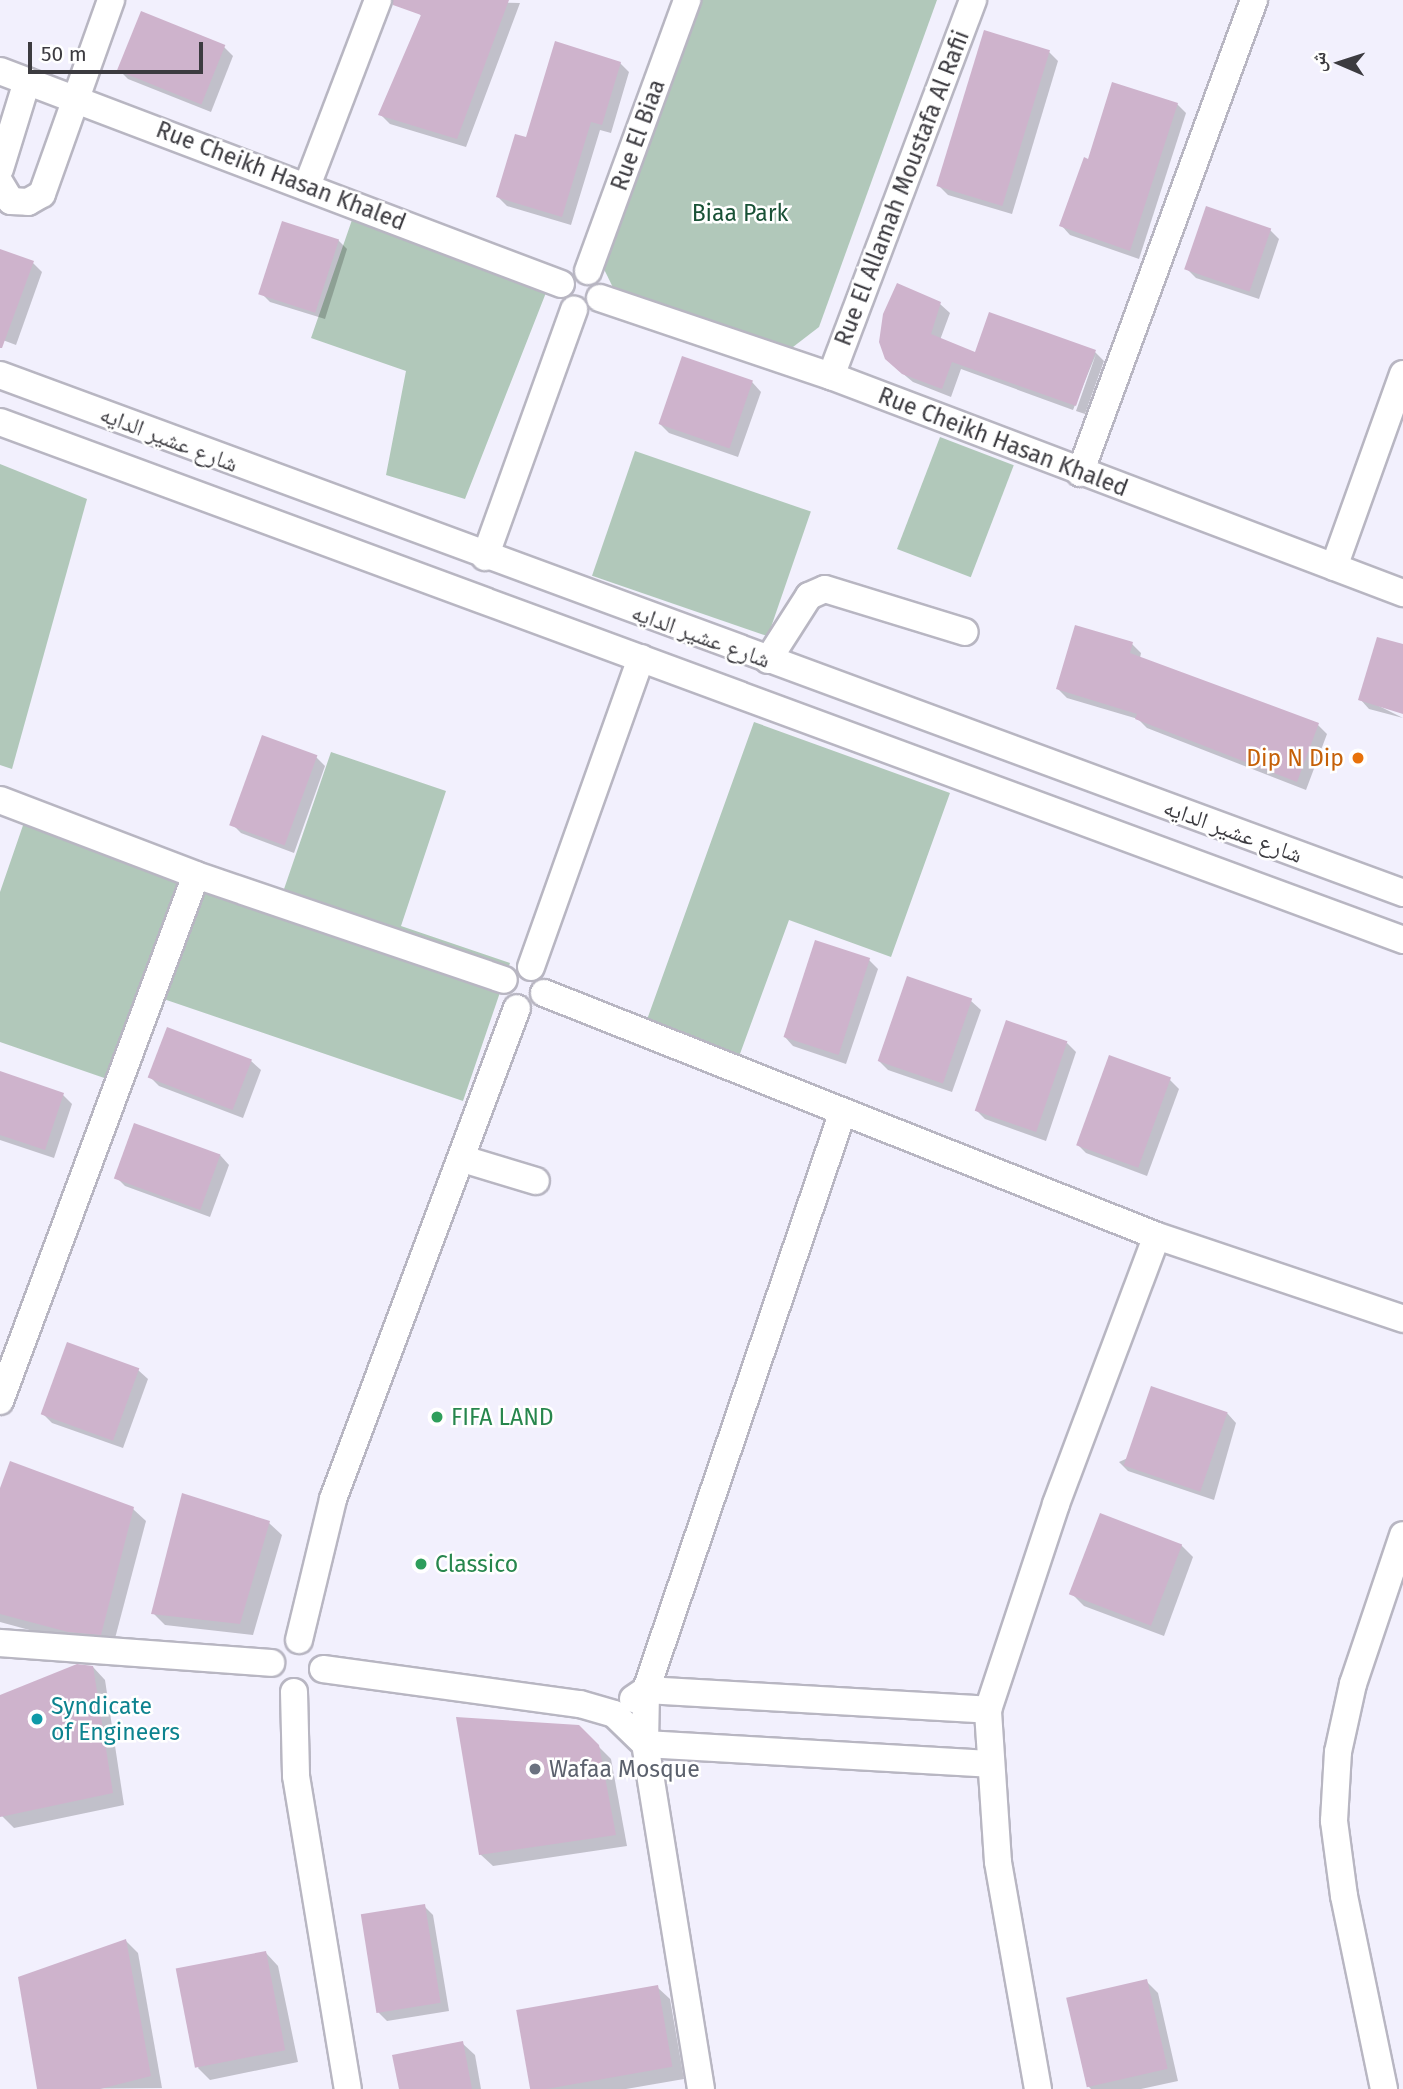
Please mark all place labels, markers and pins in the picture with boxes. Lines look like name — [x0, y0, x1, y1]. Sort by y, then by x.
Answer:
place label: Dip N Dip — [1246, 744, 1344, 772]
marker: Dip N Dip — [1350, 750, 1366, 766]
place label: FIFA LAND — [451, 1403, 554, 1431]
marker: FIFA LAND — [429, 1409, 445, 1425]
place label: Classico — [435, 1550, 518, 1578]
marker: Classico — [413, 1556, 429, 1572]
place label: Syndicate of Engineers — [51, 1692, 180, 1746]
marker: Syndicate of Engineers — [29, 1711, 45, 1727]
place label: Wafaa Mosque — [549, 1755, 700, 1783]
marker: Wafaa Mosque — [527, 1761, 543, 1777]

